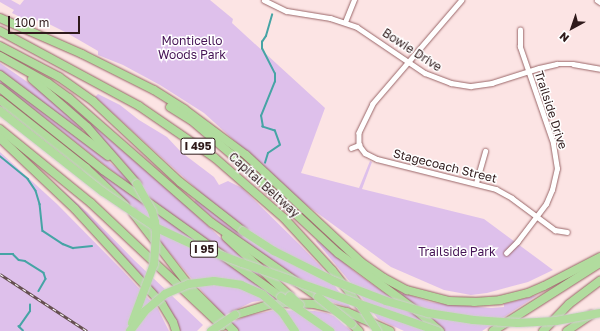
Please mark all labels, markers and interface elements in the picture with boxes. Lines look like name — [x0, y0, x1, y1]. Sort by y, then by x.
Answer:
scale bar — [10, 8, 82, 34]
north arrow — [552, 8, 592, 48]
text: 100 m — [15, 15, 49, 30]
street label: Bowie Drive — [380, 26, 444, 74]
text: N — [557, 30, 571, 45]
park label: Monticello Woods Park — [158, 34, 226, 62]
street label: Trailside Drive — [532, 69, 570, 151]
road number: I 495 — [180, 137, 216, 155]
street label: Stagecoach Street — [392, 146, 498, 186]
street label: Capital Beltway — [226, 149, 302, 221]
road number: I 95 — [189, 240, 219, 258]
park label: Trailside Park — [418, 245, 496, 259]

